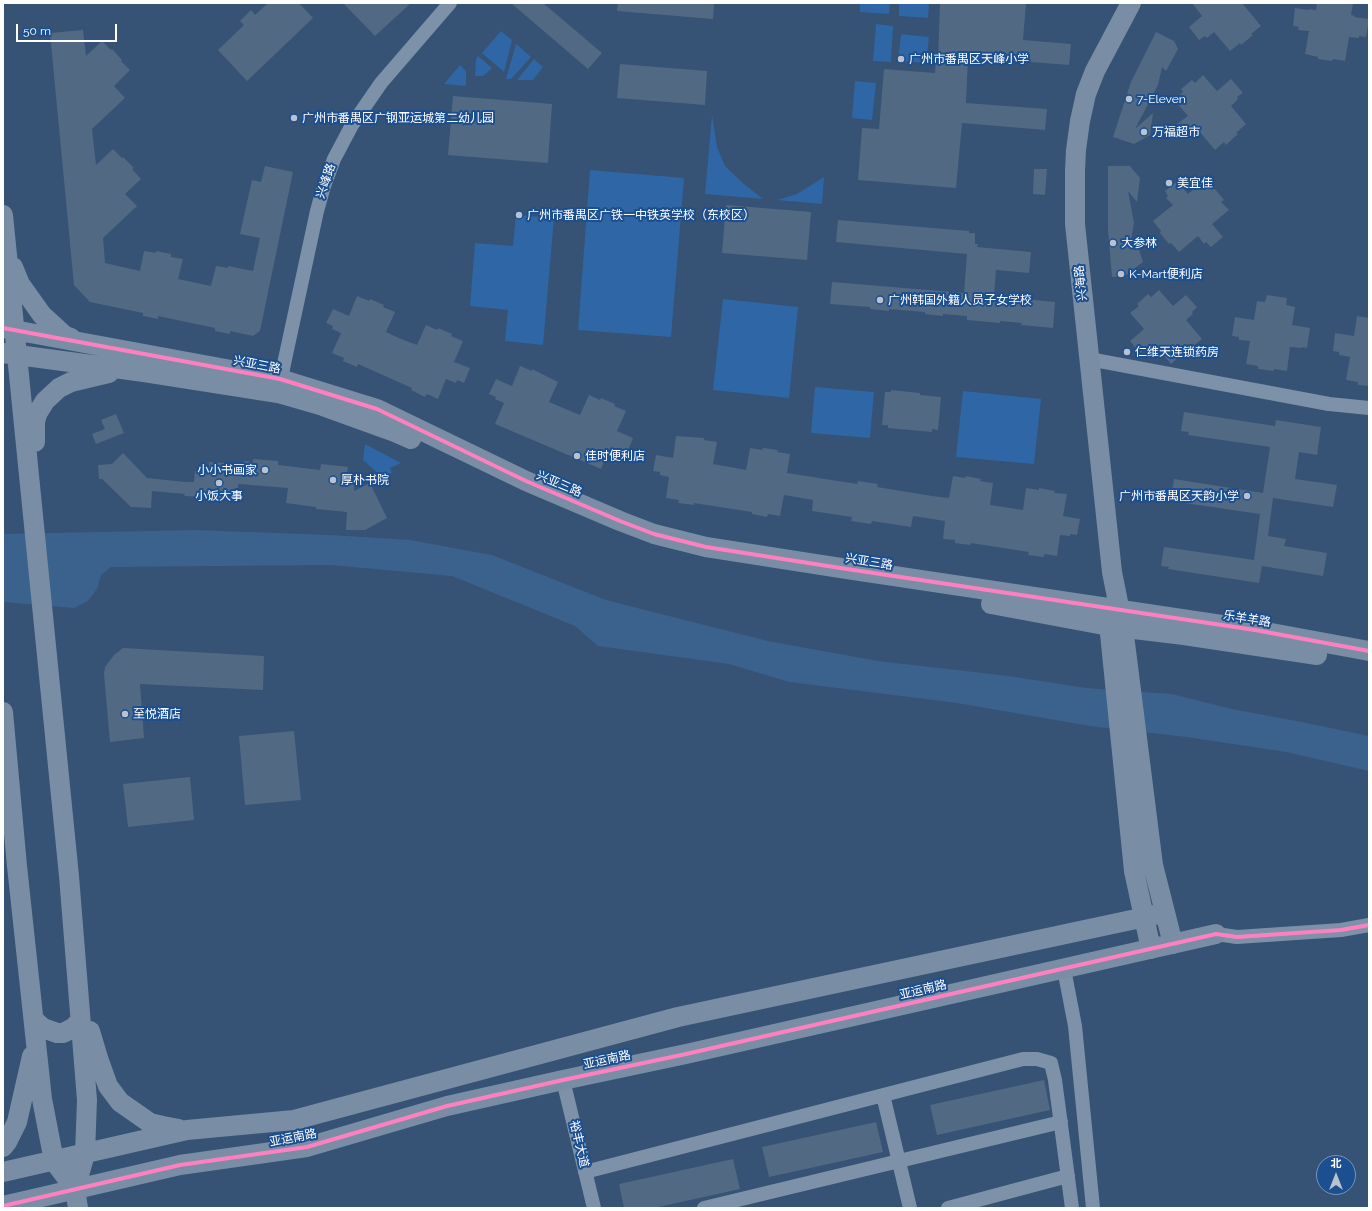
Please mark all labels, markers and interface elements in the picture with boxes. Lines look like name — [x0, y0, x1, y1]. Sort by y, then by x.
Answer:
scale bar — [18, 16, 119, 42]
text: 50 m — [23, 24, 51, 38]
place label: 广州市番禺区天峰小学 — [909, 52, 1029, 66]
marker: 广州市番禺区天峰小学 — [896, 54, 906, 64]
place label: 7-Eleven — [1137, 92, 1186, 106]
marker: 7-Eleven — [1124, 94, 1134, 104]
place label: 广州市番禺区广钢亚运城第二幼儿园 — [302, 111, 494, 125]
marker: 广州市番禺区广钢亚运城第二幼儿园 — [289, 113, 299, 123]
place label: 万福超市 — [1152, 125, 1200, 139]
marker: 万福超市 — [1139, 127, 1149, 137]
street label: 兴峰路 — [313, 162, 339, 200]
place label: 美宜佳 — [1177, 176, 1213, 190]
marker: 美宜佳 — [1164, 178, 1174, 188]
place label: 广州市番禺区广铁一中铁英学校（东校区） — [527, 208, 755, 222]
marker: 广州市番禺区广铁一中铁英学校（东校区） — [514, 210, 524, 220]
place label: 大参林 — [1121, 236, 1157, 250]
marker: 大参林 — [1108, 238, 1118, 248]
street label: 兴海路 — [1072, 264, 1090, 302]
place label: K-Mart便利店 — [1129, 267, 1203, 281]
marker: K-Mart便利店 — [1116, 269, 1126, 279]
place label: 广州韩国外籍人员子女学校 — [888, 293, 1032, 307]
marker: 广州韩国外籍人员子女学校 — [875, 295, 885, 305]
place label: 仁维天连锁药房 — [1135, 345, 1219, 359]
marker: 仁维天连锁药房 — [1122, 347, 1132, 357]
street label: 兴亚三路 — [232, 353, 282, 377]
place label: 佳时便利店 — [585, 449, 645, 463]
marker: 佳时便利店 — [572, 451, 582, 461]
place label: 小小书画家 — [197, 463, 257, 477]
marker: 小小书画家 — [260, 465, 270, 475]
street label: 兴亚三路 — [534, 468, 584, 500]
place label: 厚朴书院 — [341, 473, 389, 487]
marker: 厚朴书院 — [328, 475, 338, 485]
marker: 小饭大事 — [214, 478, 224, 488]
place label: 小饭大事 — [195, 489, 243, 503]
place label: 广州市番禺区天韵小学 — [1119, 489, 1239, 503]
marker: 广州市番禺区天韵小学 — [1242, 491, 1252, 501]
street label: 兴亚三路 — [844, 551, 894, 573]
street label: 乐羊羊路 — [1222, 608, 1272, 630]
place label: 至悦酒店 — [133, 707, 181, 721]
marker: 至悦酒店 — [120, 709, 130, 719]
street label: 亚运南路 — [898, 978, 948, 1002]
street label: 亚运南路 — [582, 1048, 632, 1072]
street label: 裕丰大道 — [567, 1119, 591, 1169]
street label: 亚运南路 — [268, 1126, 318, 1150]
north arrow — [1316, 1155, 1356, 1195]
text: 北 — [1331, 1157, 1342, 1170]

